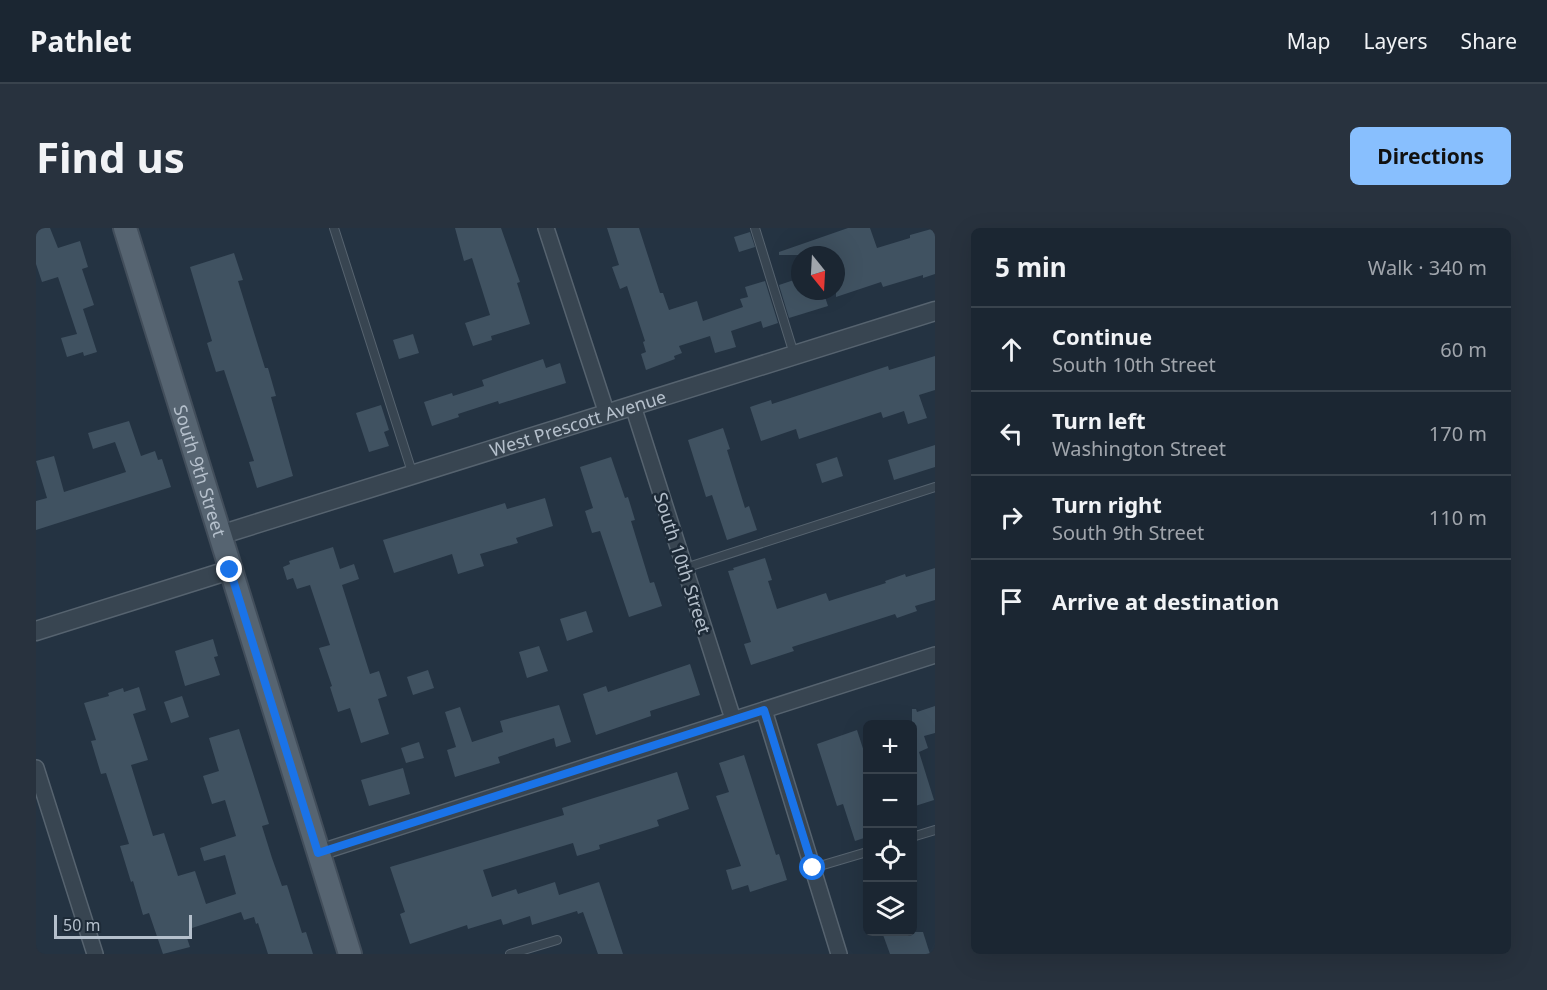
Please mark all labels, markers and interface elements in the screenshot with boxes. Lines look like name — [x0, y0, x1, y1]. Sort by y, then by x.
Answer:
text: Pathlet — [30, 22, 132, 60]
text: Map — [1287, 27, 1331, 55]
text: Layers — [1364, 27, 1428, 55]
text: Share — [1461, 27, 1517, 55]
button: Directions — [1350, 127, 1511, 185]
text: Find us — [36, 128, 185, 185]
north arrow — [791, 246, 845, 300]
text: 5 min — [995, 249, 1067, 285]
text: Walk · 340 m — [1368, 254, 1487, 281]
text: Continue — [1052, 321, 1152, 351]
icon: ahead — [995, 333, 1028, 366]
text: 60 m — [1440, 336, 1487, 363]
text: South 10th Street — [1052, 351, 1216, 378]
street label: West Prescott Avenue — [487, 384, 669, 462]
street label: South 9th Street — [168, 402, 232, 540]
text: Turn left — [1052, 405, 1146, 435]
icon: left — [995, 417, 1028, 450]
text: 170 m — [1429, 420, 1487, 447]
text: Washington Street — [1052, 435, 1226, 462]
street label: South 10th Street — [649, 489, 717, 637]
text: Turn right — [1052, 489, 1162, 519]
icon: right — [995, 501, 1028, 534]
text: 110 m — [1429, 504, 1487, 531]
text: South 9th Street — [1052, 519, 1204, 546]
route end — [216, 556, 242, 582]
icon: arrive — [995, 585, 1028, 618]
text: Arrive at destination — [1052, 586, 1279, 616]
map controls — [863, 720, 917, 936]
button: + — [863, 720, 917, 774]
button: − — [863, 774, 917, 828]
button: locate — [863, 828, 917, 882]
route start — [799, 854, 825, 880]
button: layers — [863, 882, 917, 936]
scale bar — [54, 912, 192, 940]
text: 50 m — [63, 914, 100, 936]

